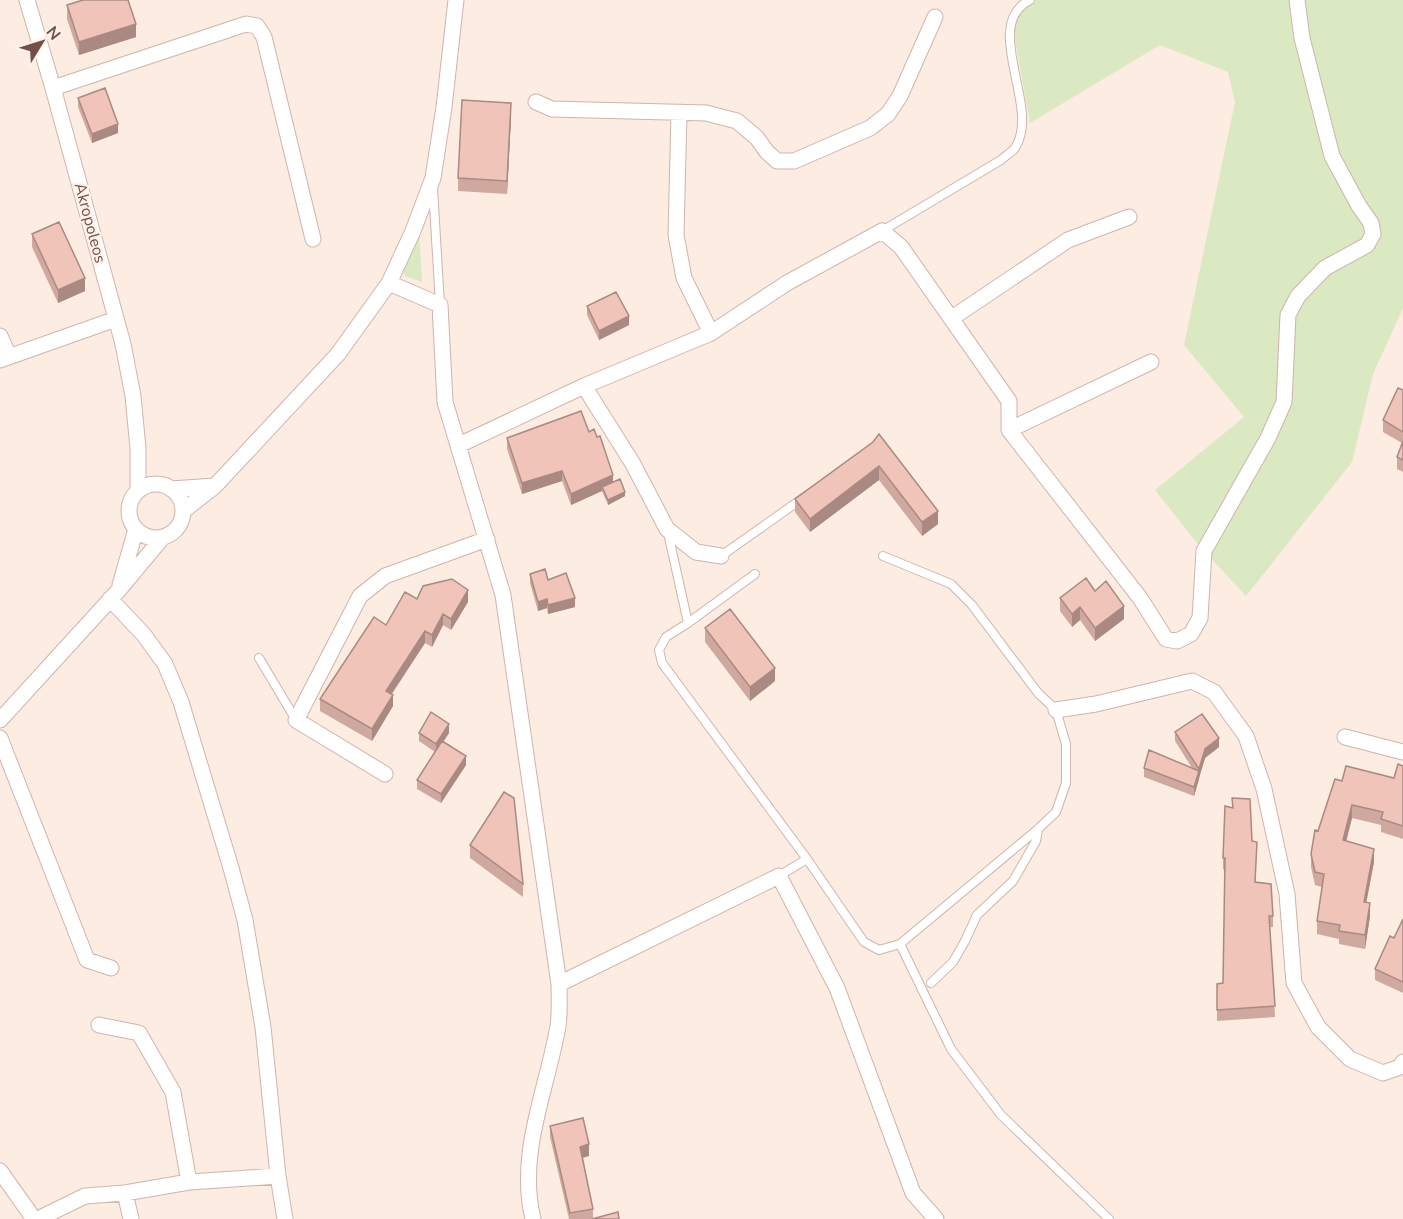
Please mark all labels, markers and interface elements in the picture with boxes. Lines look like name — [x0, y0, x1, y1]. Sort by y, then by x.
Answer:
north arrow — [12, 12, 72, 72]
text: N — [41, 22, 65, 45]
street label: Akropoleos — [69, 180, 111, 266]

